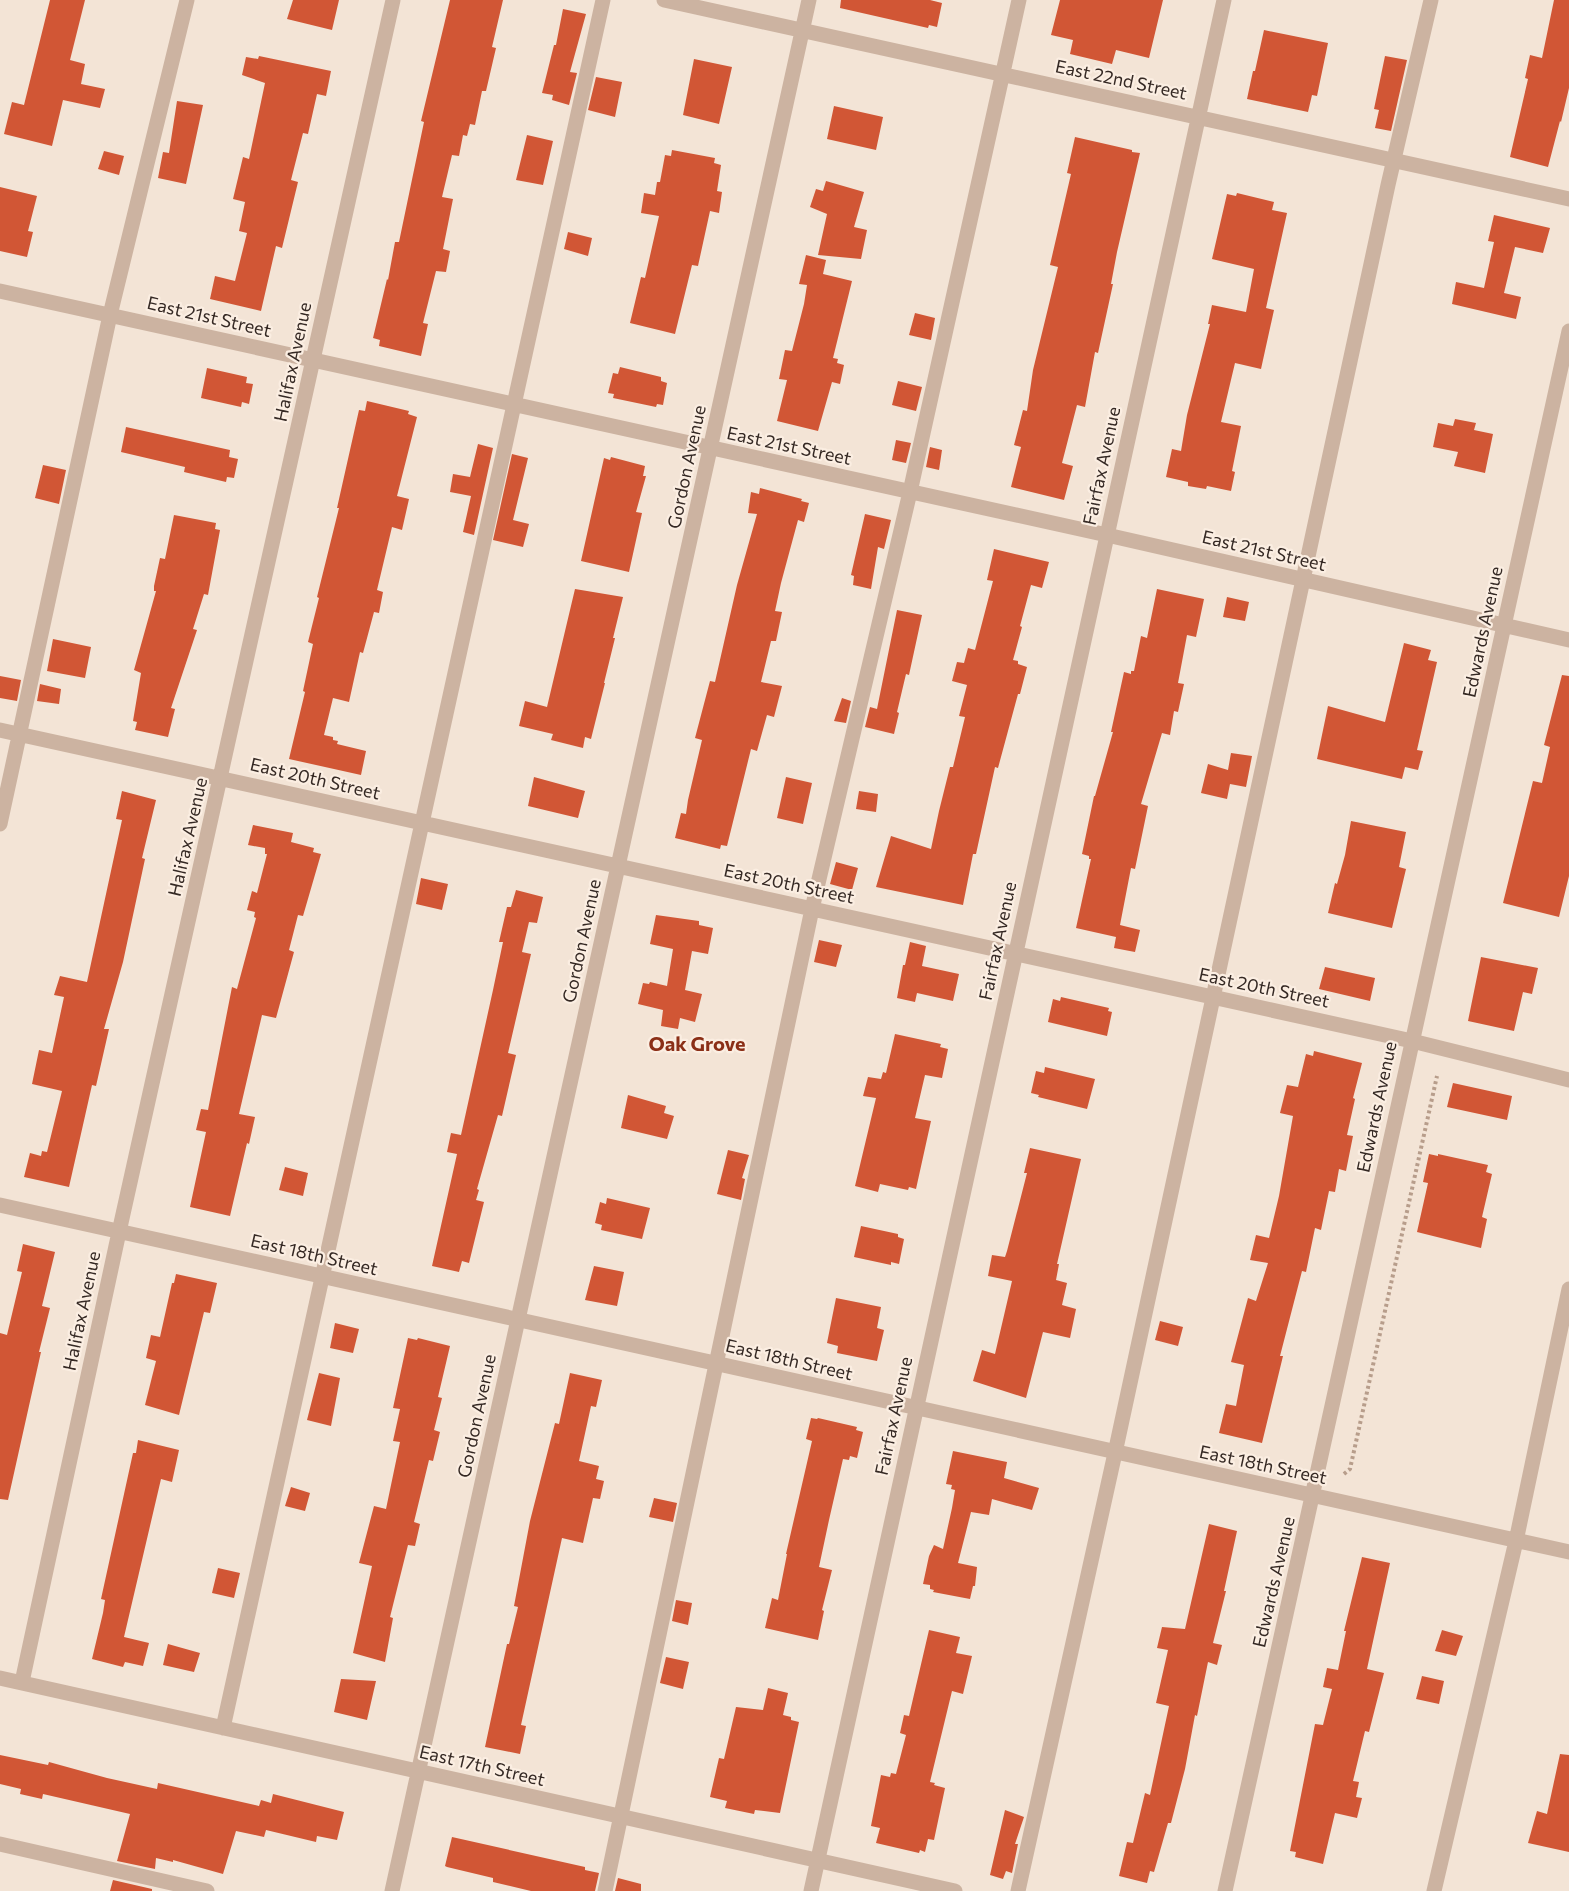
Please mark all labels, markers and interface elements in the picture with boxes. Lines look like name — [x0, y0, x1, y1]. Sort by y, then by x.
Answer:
street label: East 22nd Street — [1053, 54, 1189, 104]
street label: East 21st Street — [145, 291, 273, 341]
street label: Halifax Avenue — [269, 300, 315, 423]
street label: Gordon Avenue — [662, 403, 710, 531]
street label: Fairfax Avenue — [1078, 405, 1124, 527]
street label: East 21st Street — [725, 421, 853, 469]
street label: East 21st Street — [1200, 525, 1328, 575]
street label: Edwards Avenue — [1457, 564, 1507, 699]
street label: East 20th Street — [248, 752, 382, 804]
street label: Halifax Avenue — [163, 775, 211, 898]
street label: East 20th Street — [722, 858, 856, 908]
street label: Gordon Avenue — [557, 877, 605, 1005]
street label: Fairfax Avenue — [974, 880, 1020, 1002]
street label: East 20th Street — [1197, 962, 1331, 1012]
district label: Oak Grove — [648, 1031, 746, 1055]
street label: Edwards Avenue — [1351, 1039, 1401, 1174]
street label: East 18th Street — [249, 1229, 380, 1279]
street label: Halifax Avenue — [58, 1249, 104, 1372]
street label: East 18th Street — [724, 1334, 855, 1384]
street label: Gordon Avenue — [452, 1352, 500, 1480]
street label: Fairfax Avenue — [870, 1355, 916, 1477]
street label: East 18th Street — [1197, 1440, 1329, 1488]
street label: Edwards Avenue — [1247, 1514, 1299, 1649]
street label: East 17th Street — [417, 1740, 547, 1790]

